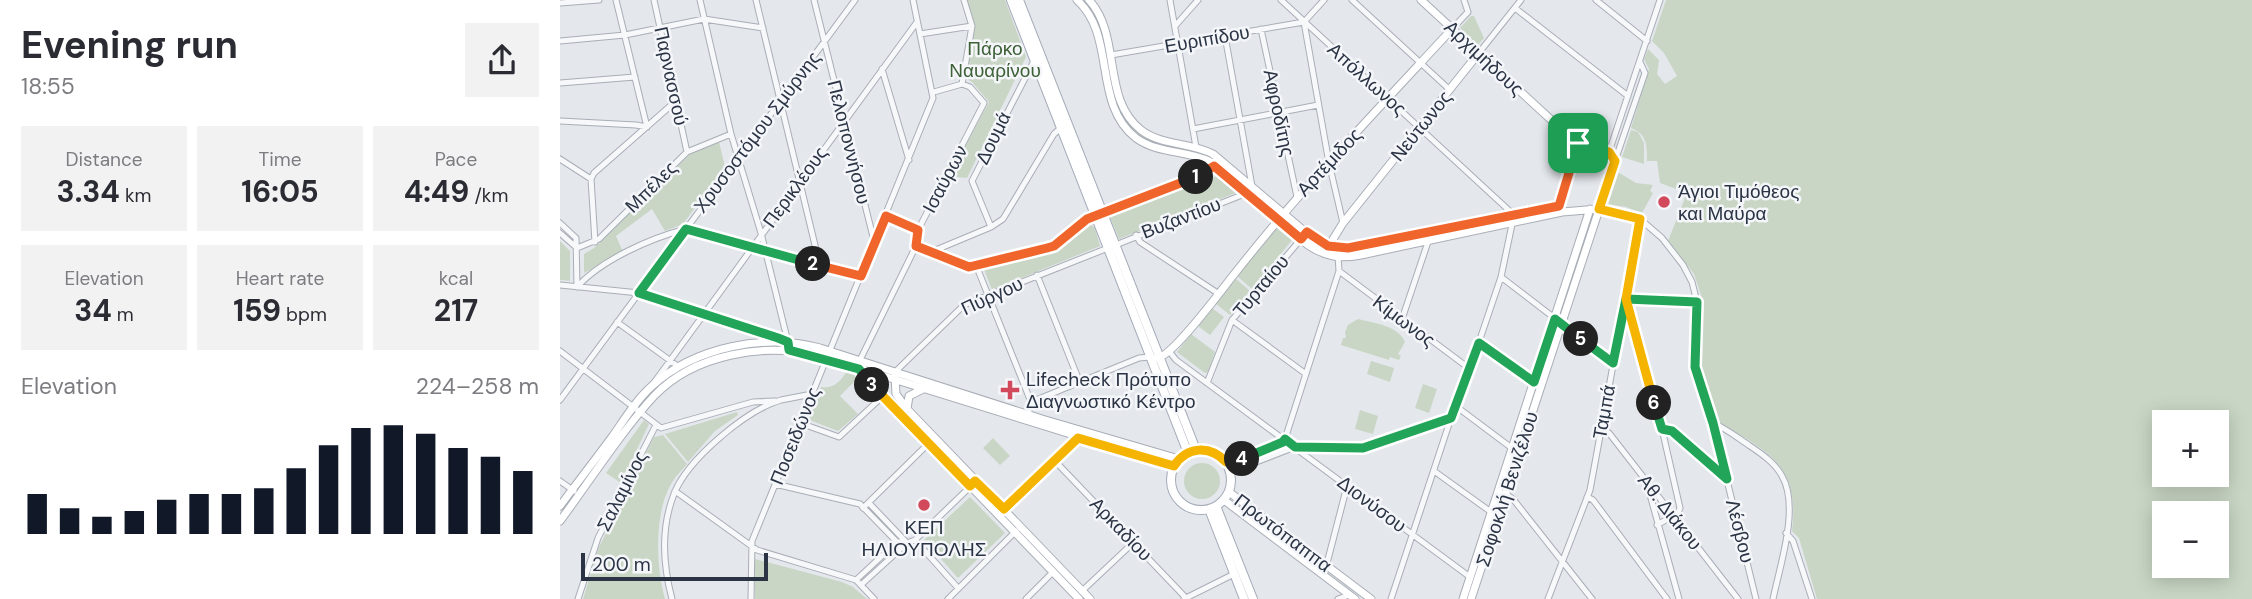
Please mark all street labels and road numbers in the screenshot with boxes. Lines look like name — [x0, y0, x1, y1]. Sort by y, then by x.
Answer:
street label: Αρχιμήδους — [1439, 15, 1529, 101]
street label: Ευριπίδου — [1162, 19, 1252, 59]
street label: Παρνασσού — [648, 24, 694, 128]
street label: Απόλλωνος — [1322, 37, 1412, 121]
street label: Χρυσοστόμου Σμύρνης — [688, 46, 826, 218]
street label: Αφροδίτης — [1258, 67, 1300, 159]
street label: Πελοποννήσου — [821, 77, 877, 207]
street label: Νεύτωνος — [1385, 86, 1457, 166]
street label: Δουμά — [970, 108, 1016, 168]
street label: Αρτέμιδος — [1291, 123, 1367, 201]
street label: Περικλέους — [757, 141, 833, 233]
street label: Ισαύρων — [917, 141, 973, 217]
street label: Μπέλες — [620, 156, 682, 218]
street label: Βυζαντίου — [1138, 191, 1224, 245]
street label: Τυρταίου — [1228, 250, 1294, 322]
street label: Πύργου — [957, 271, 1027, 321]
street label: Κίμωνος — [1368, 289, 1440, 353]
street label: Ποσειδώνος — [764, 383, 826, 489]
street label: Ταμπά — [1587, 383, 1621, 441]
street label: Σοφοκλή Βενιζέλου — [1470, 408, 1544, 570]
street label: Σαλαμίνος — [591, 446, 653, 536]
street label: Αθ. Διάκου — [1632, 469, 1708, 555]
street label: Διονύσου — [1333, 470, 1411, 538]
street label: Πρωτόπαππα — [1229, 488, 1337, 578]
street label: Αρκαδίου — [1084, 492, 1158, 566]
street label: Λέσβου — [1720, 497, 1760, 565]

